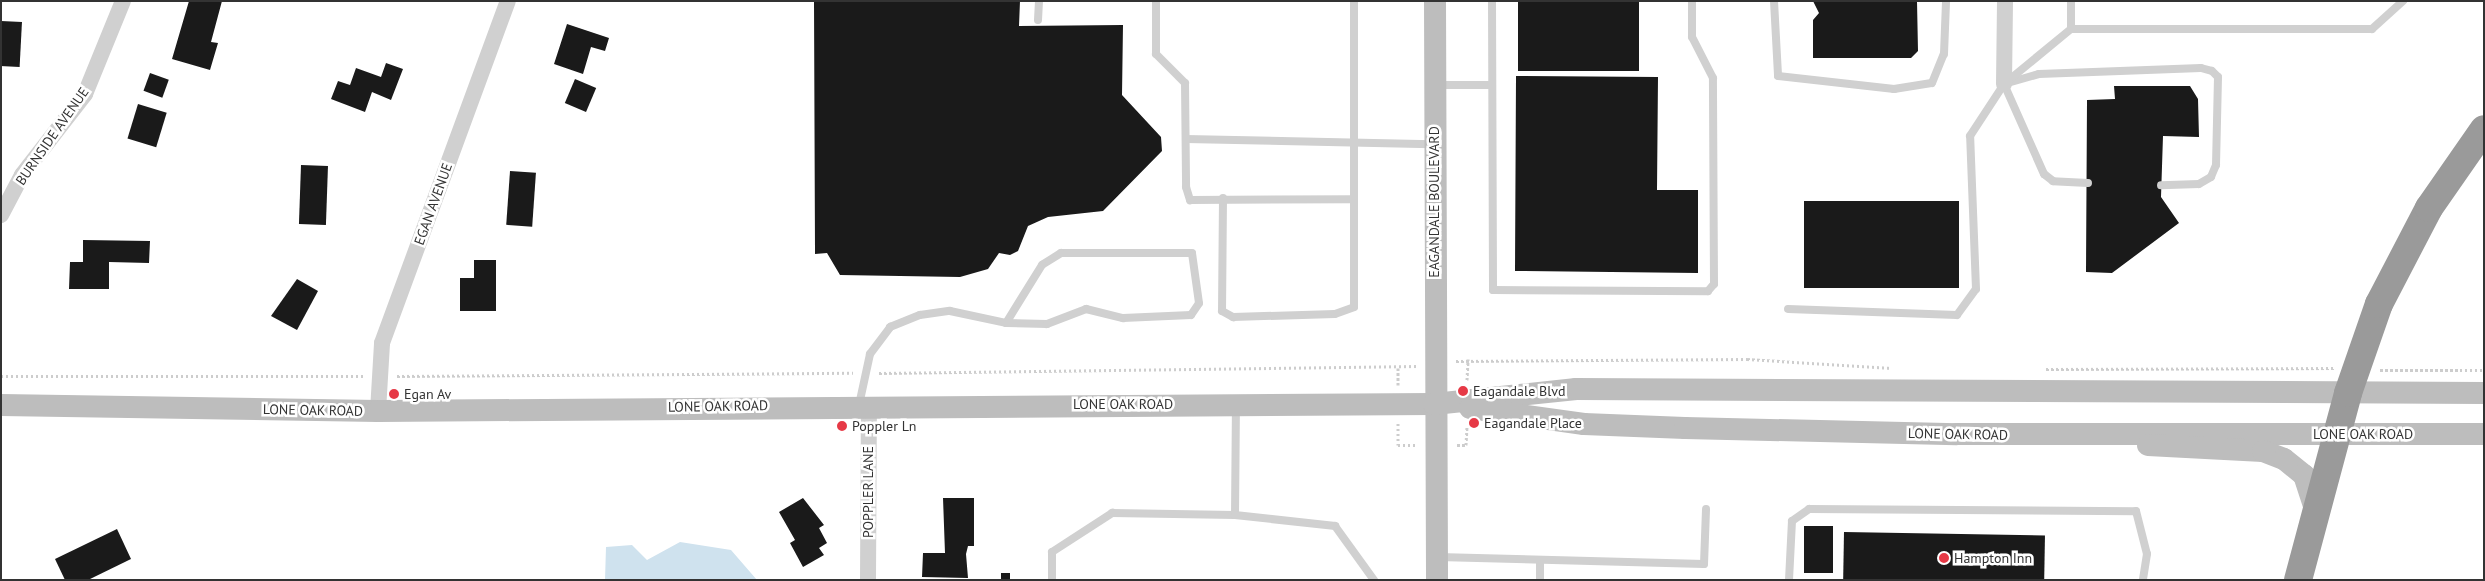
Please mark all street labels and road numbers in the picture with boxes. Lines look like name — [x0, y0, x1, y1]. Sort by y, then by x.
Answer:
street label: BURNSIDE AVENUE — [12, 84, 92, 188]
street label: EAGANDALE BOULEVARD — [1426, 126, 1442, 278]
street label: EGAN AVENUE — [410, 160, 456, 248]
street label: LONE OAK ROAD — [1073, 396, 1173, 412]
street label: LONE OAK ROAD — [668, 397, 768, 415]
street label: LONE OAK ROAD — [263, 401, 363, 419]
street label: LONE OAK ROAD — [1908, 425, 2008, 443]
street label: LONE OAK ROAD — [2313, 426, 2413, 442]
street label: POPPLER LANE — [860, 446, 876, 538]

